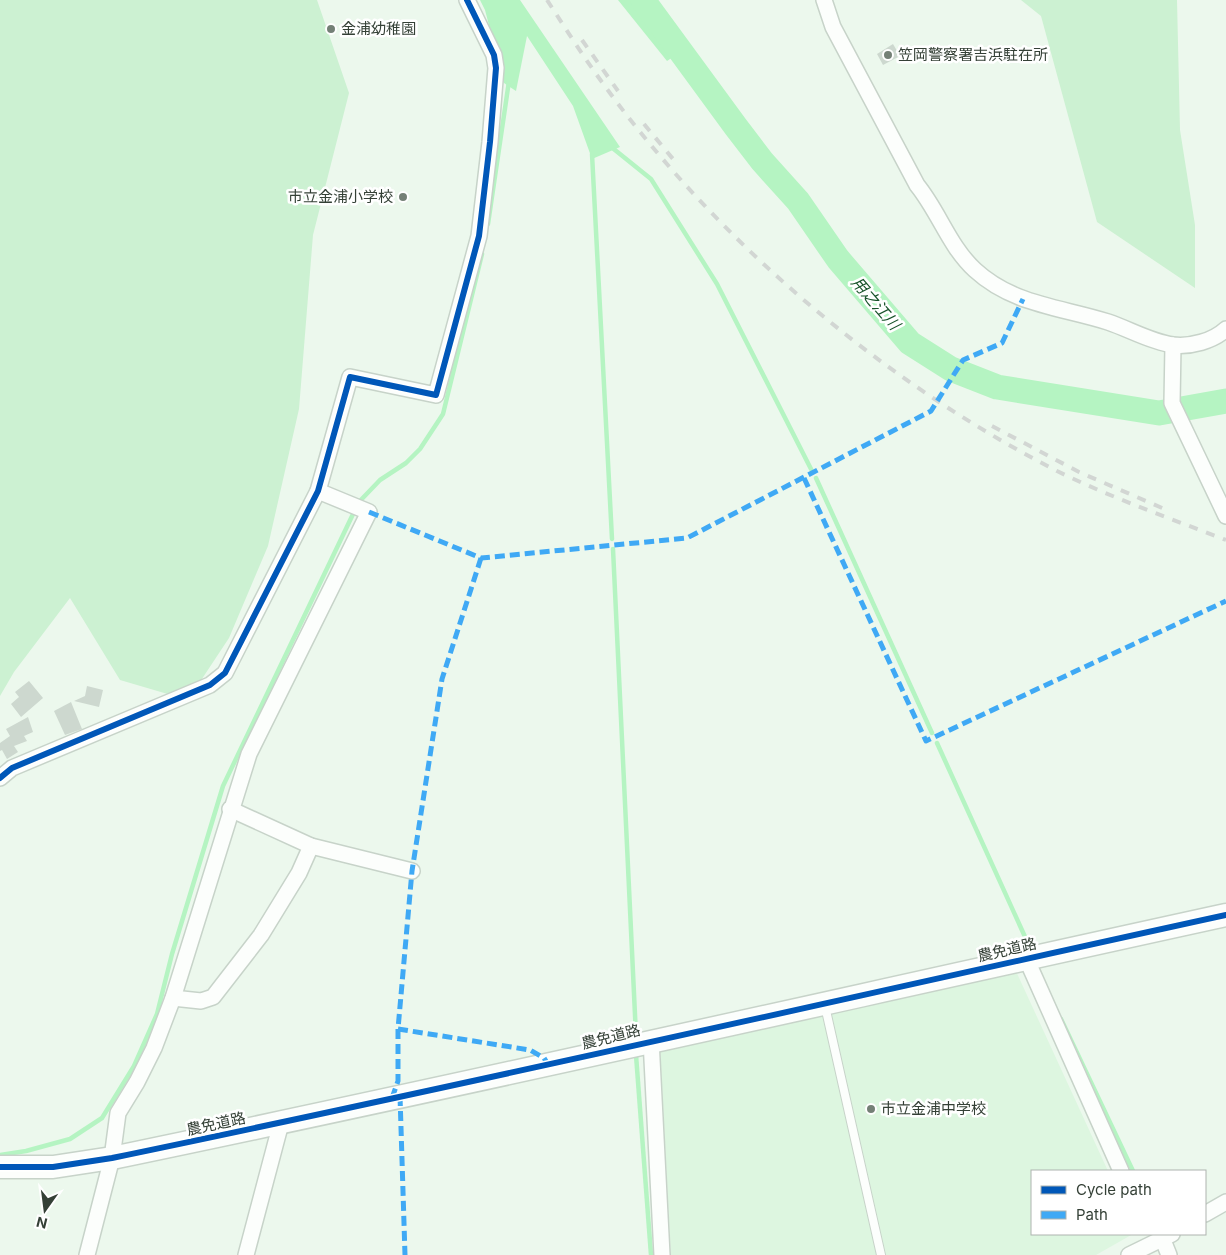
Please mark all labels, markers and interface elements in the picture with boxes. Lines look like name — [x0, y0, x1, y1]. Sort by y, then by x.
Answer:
place label: 金浦幼稚園 — [341, 19, 416, 38]
marker: 金浦幼稚園 — [325, 23, 337, 35]
place label: 笠岡警察署吉浜駐在所 — [898, 45, 1048, 64]
marker: 笠岡警察署吉浜駐在所 — [882, 49, 894, 61]
place label: 市立金浦小学校 — [288, 187, 393, 206]
marker: 市立金浦小学校 — [397, 191, 409, 203]
water label: 用之江川 — [847, 272, 906, 335]
street label: 農免道路 — [976, 934, 1038, 966]
street label: 農免道路 — [579, 1020, 642, 1053]
place label: 市立金浦中学校 — [881, 1099, 986, 1118]
marker: 市立金浦中学校 — [865, 1103, 877, 1115]
street label: 農免道路 — [185, 1108, 247, 1139]
legend — [1031, 1170, 1206, 1235]
text: Cycle path — [1076, 1180, 1152, 1199]
north arrow — [20, 1185, 70, 1235]
text: Path — [1076, 1205, 1108, 1224]
text: N — [35, 1214, 49, 1233]

